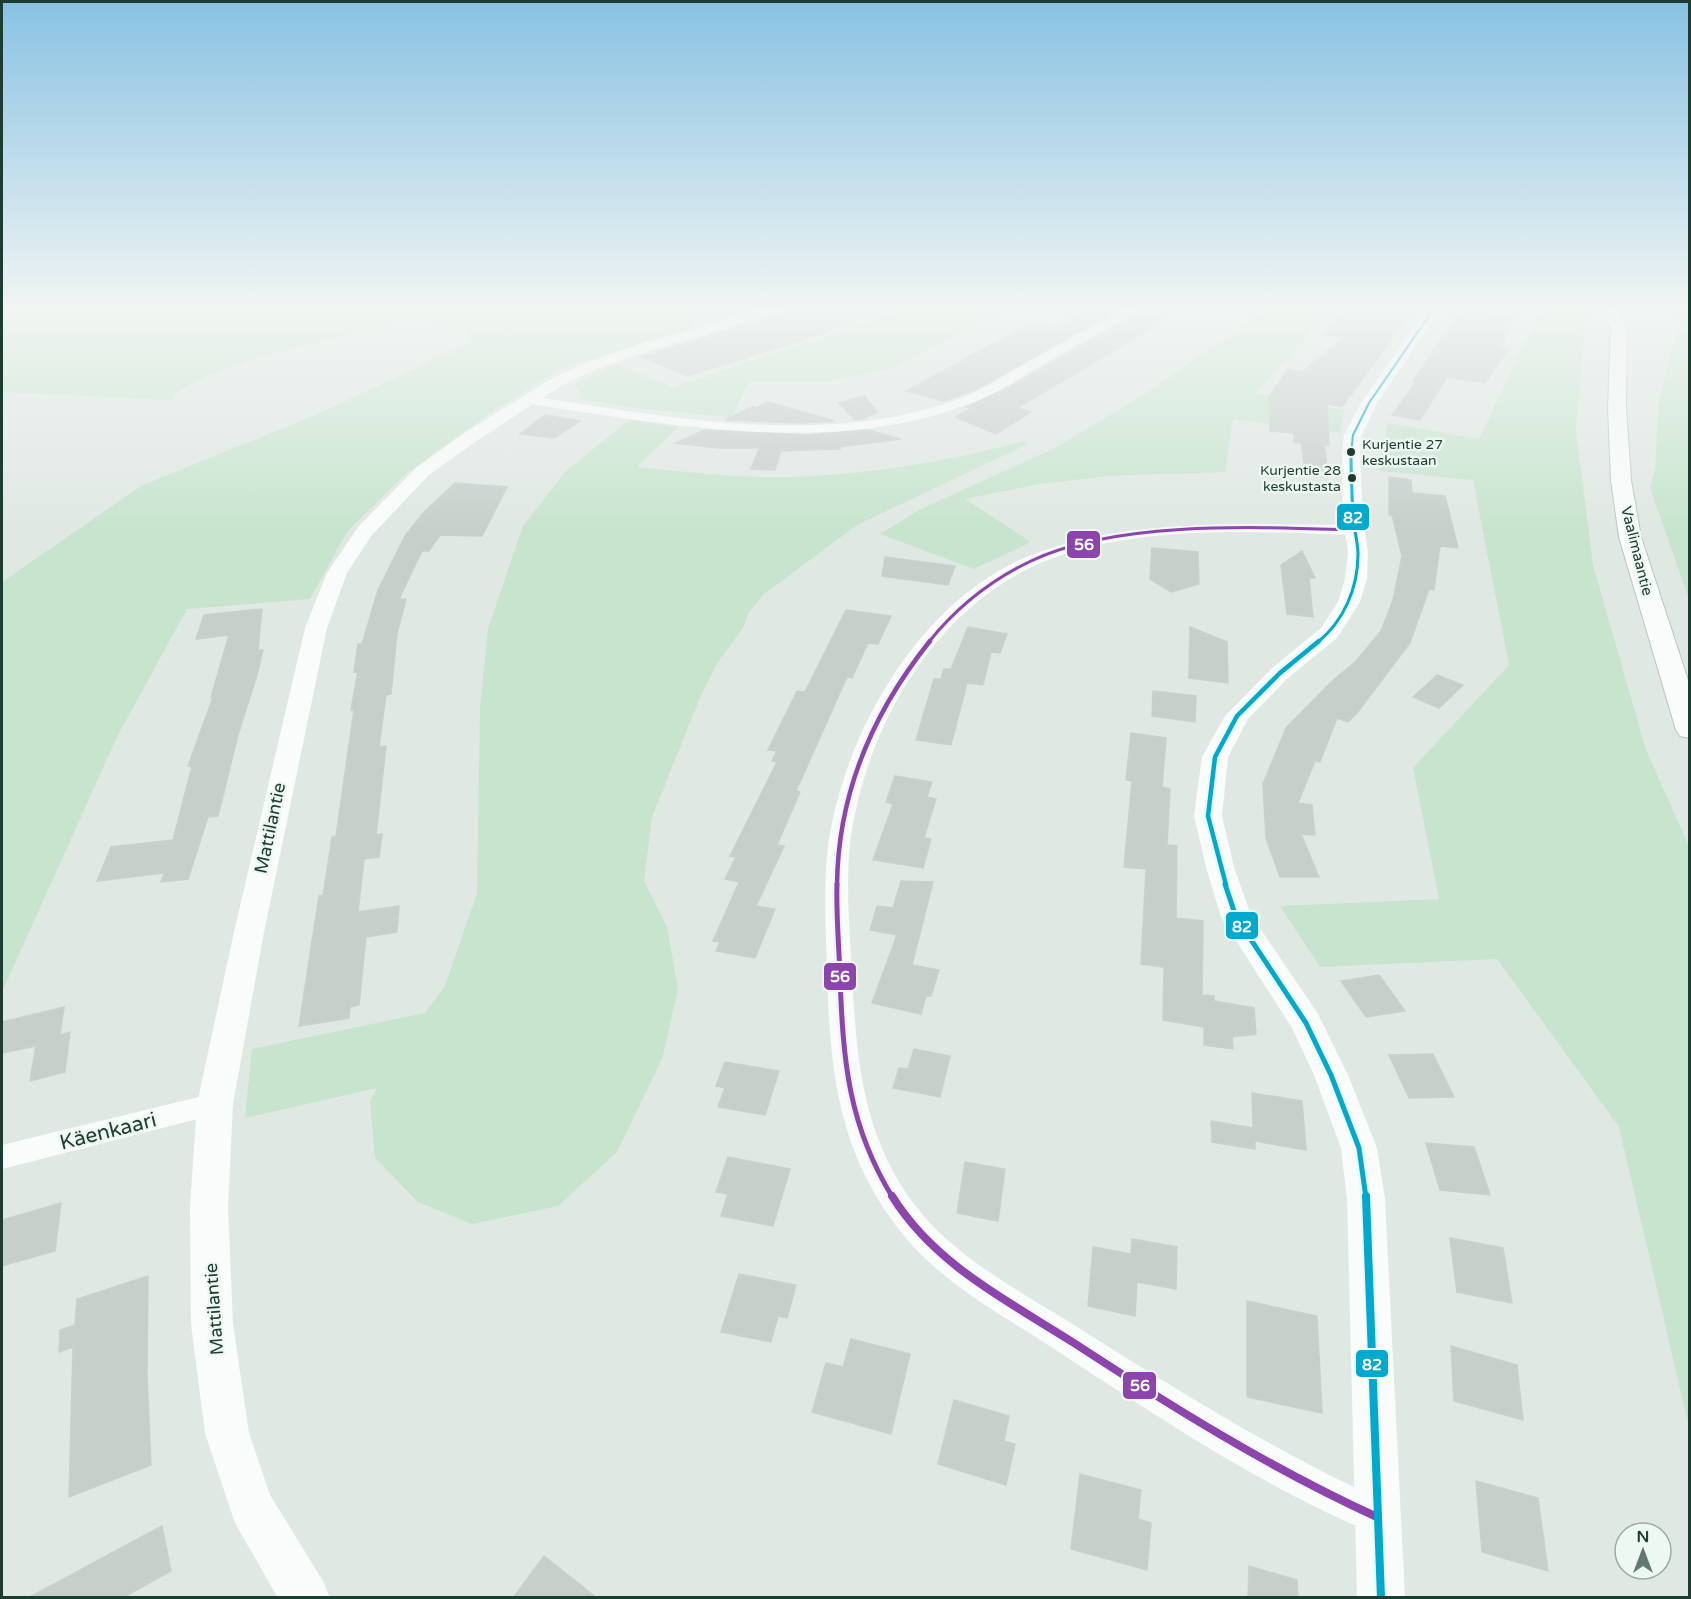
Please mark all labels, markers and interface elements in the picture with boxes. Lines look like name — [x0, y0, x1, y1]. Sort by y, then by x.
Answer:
place label: Kurjentie 27 keskustaan — [1362, 436, 1443, 469]
marker: Kurjentie 27 keskustaan — [1345, 446, 1357, 458]
place label: Kurjentie 28 keskustasta — [1260, 462, 1341, 495]
marker: Kurjentie 28 keskustasta — [1346, 472, 1358, 484]
line badge: 82 — [1336, 503, 1370, 531]
street label: Vaalimaantie — [1617, 504, 1657, 598]
text: 82 — [1343, 508, 1363, 528]
line badge: 56 — [1066, 530, 1101, 559]
text: 56 — [1074, 535, 1094, 555]
street label: Mattilantie — [250, 781, 290, 875]
line badge: 82 — [1225, 911, 1259, 940]
text: 82 — [1232, 917, 1252, 937]
line badge: 56 — [823, 962, 857, 991]
text: 56 — [830, 967, 850, 987]
street label: Käenkaari — [57, 1107, 159, 1156]
street label: Mattilantie — [200, 1262, 228, 1356]
line badge: 82 — [1355, 1349, 1389, 1378]
text: 82 — [1362, 1355, 1382, 1375]
line badge: 56 — [1122, 1371, 1157, 1400]
text: 56 — [1130, 1376, 1150, 1396]
north arrow — [1613, 1521, 1673, 1581]
text: N — [1637, 1527, 1649, 1547]

